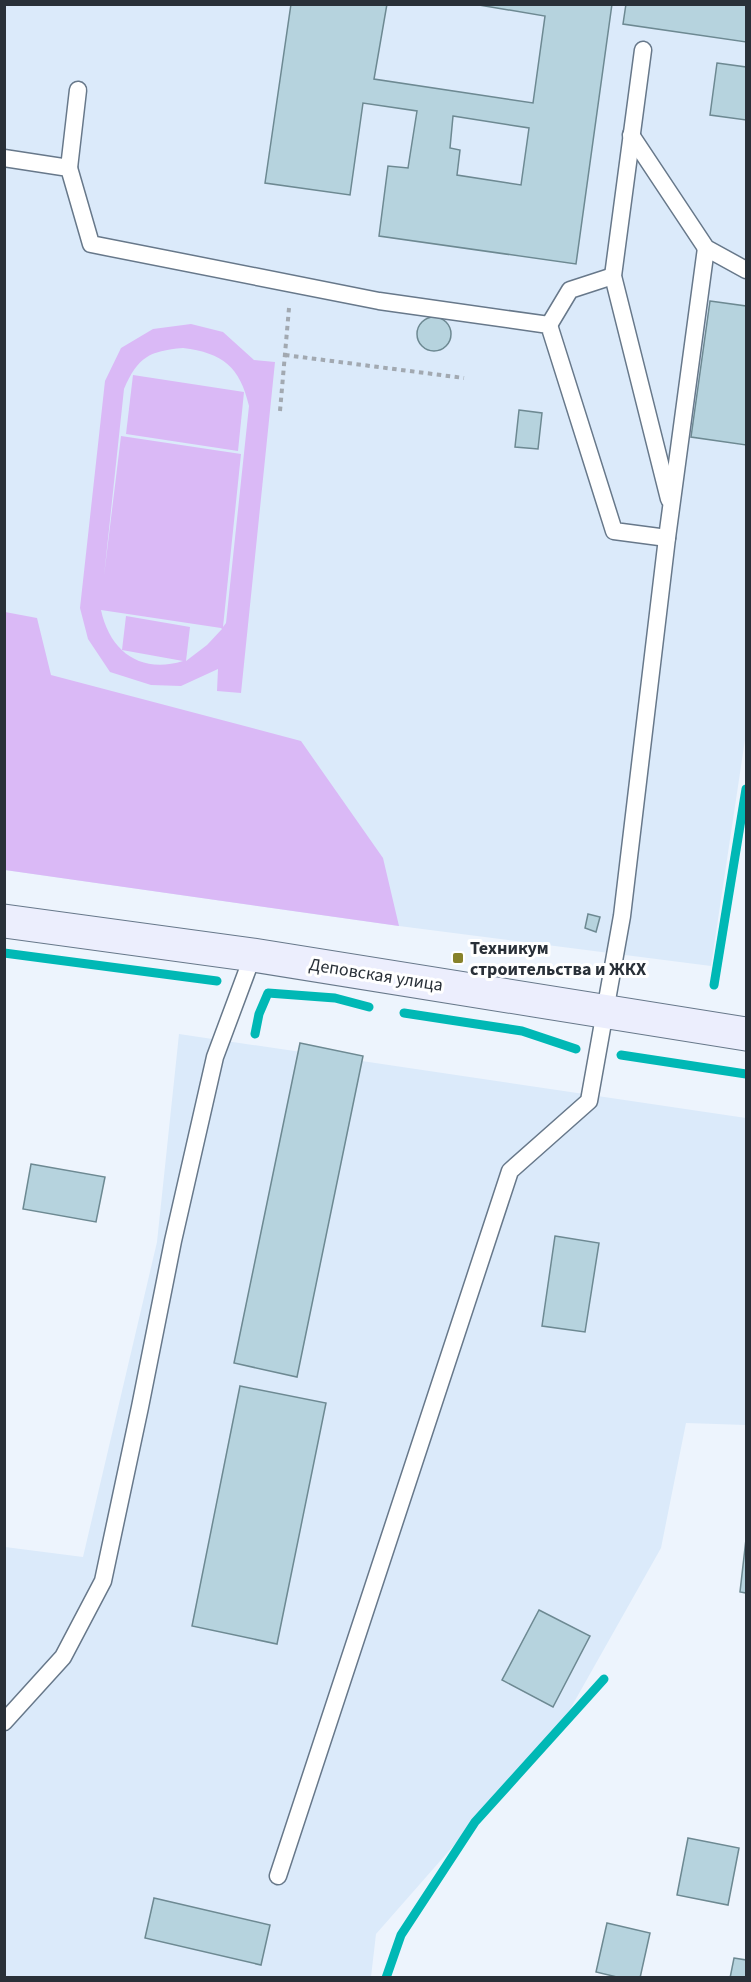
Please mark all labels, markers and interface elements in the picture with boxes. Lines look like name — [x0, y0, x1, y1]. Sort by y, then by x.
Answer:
place label: Техникум строительства и ЖКХ — [470, 936, 647, 982]
marker: Техникум строительства и ЖКХ — [451, 951, 465, 965]
street label: Деповская улица — [307, 952, 445, 998]

